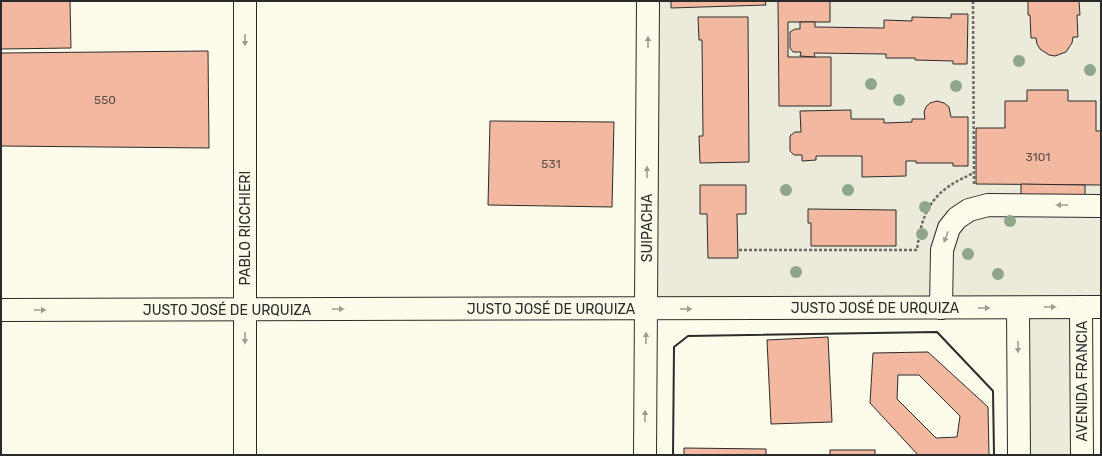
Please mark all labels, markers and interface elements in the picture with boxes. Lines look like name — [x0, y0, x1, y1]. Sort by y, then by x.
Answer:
one-way arrow — [242, 34, 248, 47]
one-way arrow — [645, 35, 651, 48]
house number: 550 — [94, 93, 116, 107]
house number: 3101 — [1026, 150, 1050, 164]
house number: 531 — [541, 157, 561, 171]
one-way arrow — [644, 165, 650, 178]
street label: PABLO RICCHIERI — [237, 171, 254, 285]
street label: SUIPACHA — [639, 193, 656, 262]
one-way arrow — [1055, 202, 1068, 208]
one-way arrow — [943, 231, 949, 243]
street label: JUSTO JOSÉ DE URQUIZA — [791, 299, 960, 317]
street label: JUSTO JOSÉ DE URQUIZA — [467, 300, 636, 318]
street label: JUSTO JOSÉ DE URQUIZA — [143, 301, 312, 319]
one-way arrow — [1044, 304, 1057, 310]
one-way arrow — [978, 305, 991, 311]
one-way arrow — [332, 306, 345, 312]
one-way arrow — [680, 306, 693, 312]
one-way arrow — [34, 307, 47, 313]
street label: AVENIDA FRANCIA — [1074, 320, 1091, 441]
one-way arrow — [643, 331, 649, 344]
one-way arrow — [242, 332, 248, 345]
one-way arrow — [1015, 341, 1021, 354]
one-way arrow — [642, 409, 648, 422]

